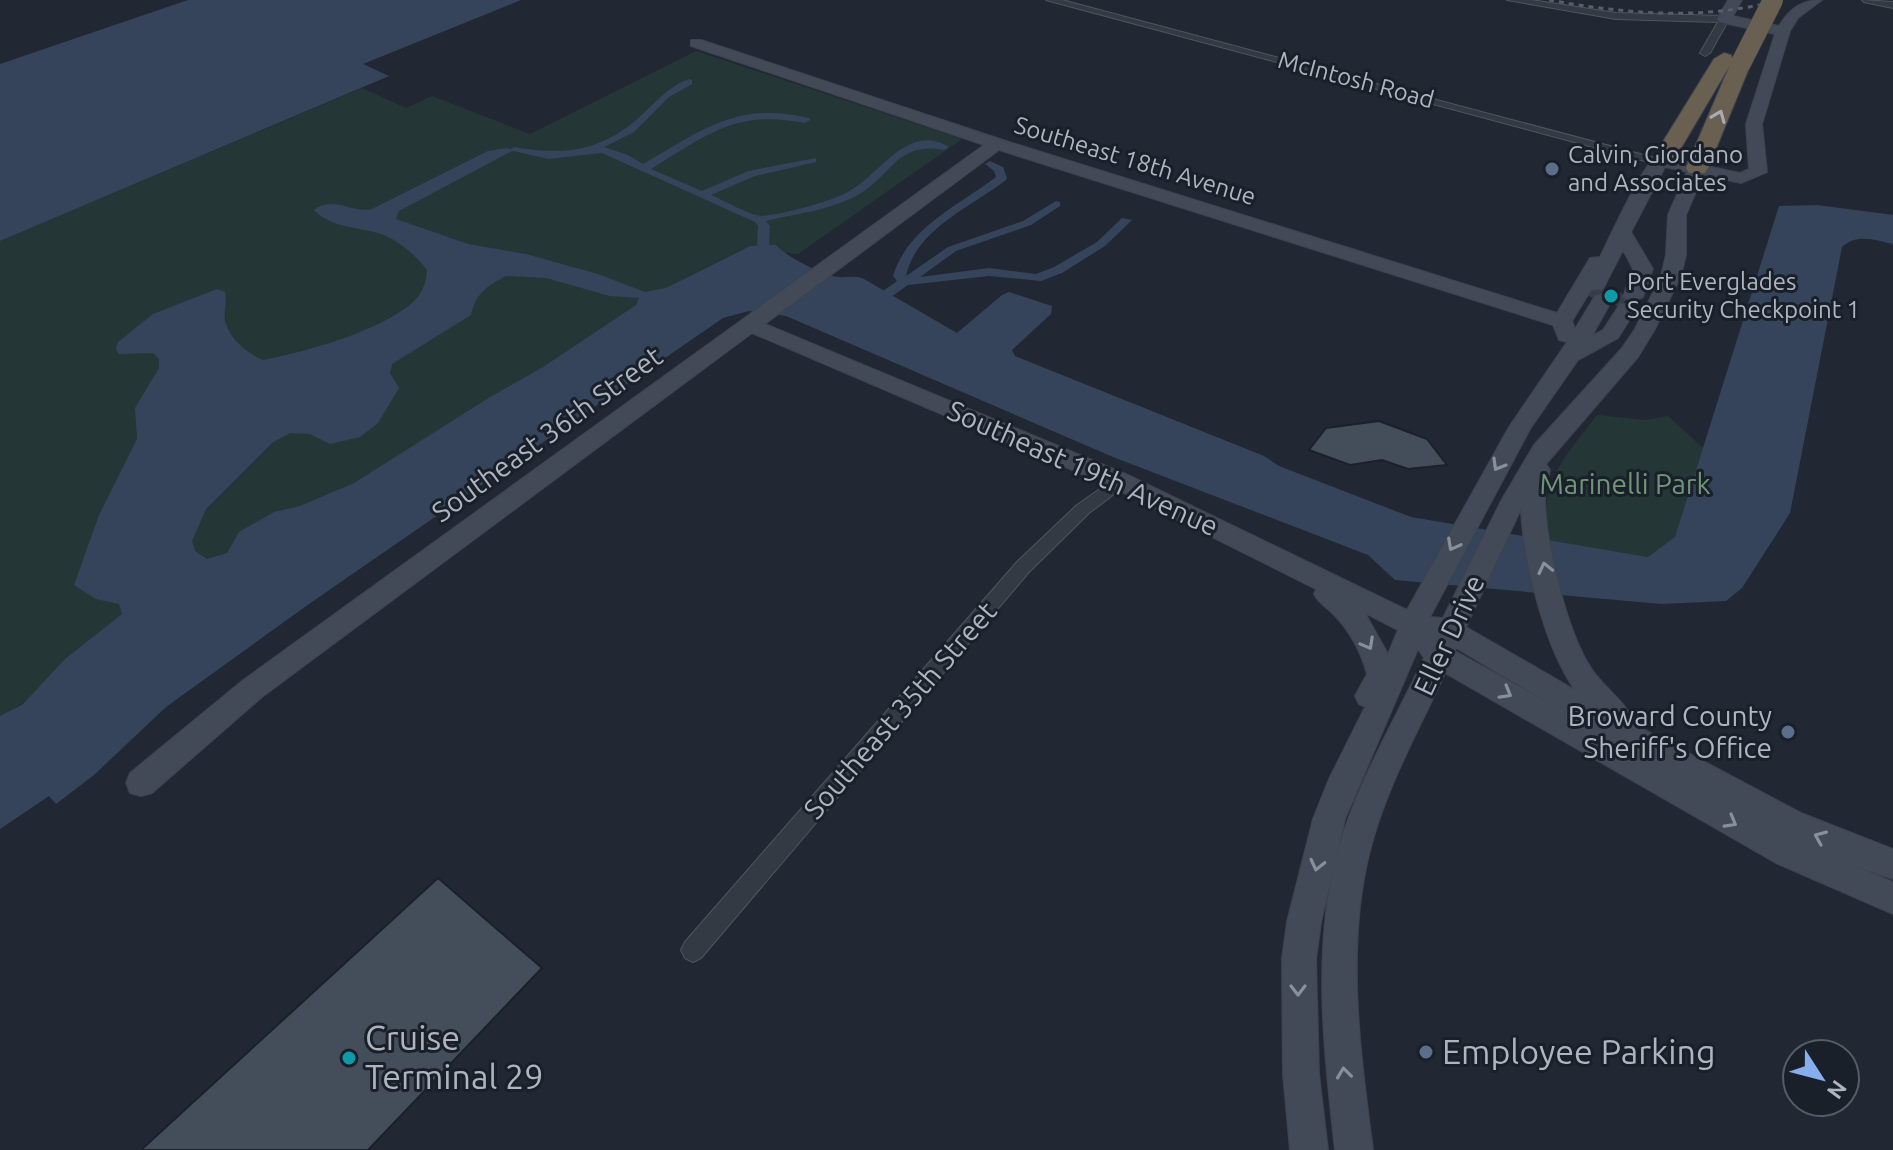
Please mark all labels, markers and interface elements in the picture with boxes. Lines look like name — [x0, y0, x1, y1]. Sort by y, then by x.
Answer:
street label: McIntosh Road — [1275, 46, 1437, 113]
one-way arrow — [1710, 109, 1726, 124]
street label: Southeast 18th Avenue — [1011, 111, 1259, 210]
place label: Calvin, Giordano and Associates — [1568, 141, 1743, 196]
marker: Calvin, Giordano and Associates — [1543, 160, 1561, 178]
place label: Port Everglades Security Checkpoint 1 — [1627, 268, 1860, 323]
marker: Port Everglades Security Checkpoint 1 — [1602, 287, 1620, 305]
street label: Southeast 36th Street — [426, 340, 668, 527]
street label: Southeast 19th Avenue — [943, 394, 1223, 541]
one-way arrow — [1492, 456, 1508, 471]
park label: Marinelli Park — [1539, 468, 1711, 499]
one-way arrow — [1448, 537, 1463, 551]
one-way arrow — [1538, 562, 1555, 576]
street label: Eller Drive — [1407, 570, 1490, 700]
street label: Southeast 35th Street — [797, 595, 1002, 824]
one-way arrow — [1359, 636, 1374, 650]
one-way arrow — [1497, 683, 1511, 699]
place label: Broward County Sheriff's Office — [1568, 700, 1772, 763]
marker: Broward County Sheriff's Office — [1779, 723, 1797, 741]
one-way arrow — [1722, 812, 1737, 828]
one-way arrow — [1814, 831, 1828, 847]
one-way arrow — [1309, 858, 1326, 872]
one-way arrow — [1289, 984, 1307, 997]
place label: Cruise Terminal 29 — [365, 1018, 543, 1095]
place label: Employee Parking — [1442, 1032, 1715, 1070]
north arrow — [1781, 1038, 1861, 1118]
marker: Employee Parking — [1417, 1043, 1435, 1061]
marker: Cruise Terminal 29 — [340, 1049, 358, 1067]
one-way arrow — [1336, 1066, 1353, 1080]
text: N — [1823, 1076, 1853, 1104]

